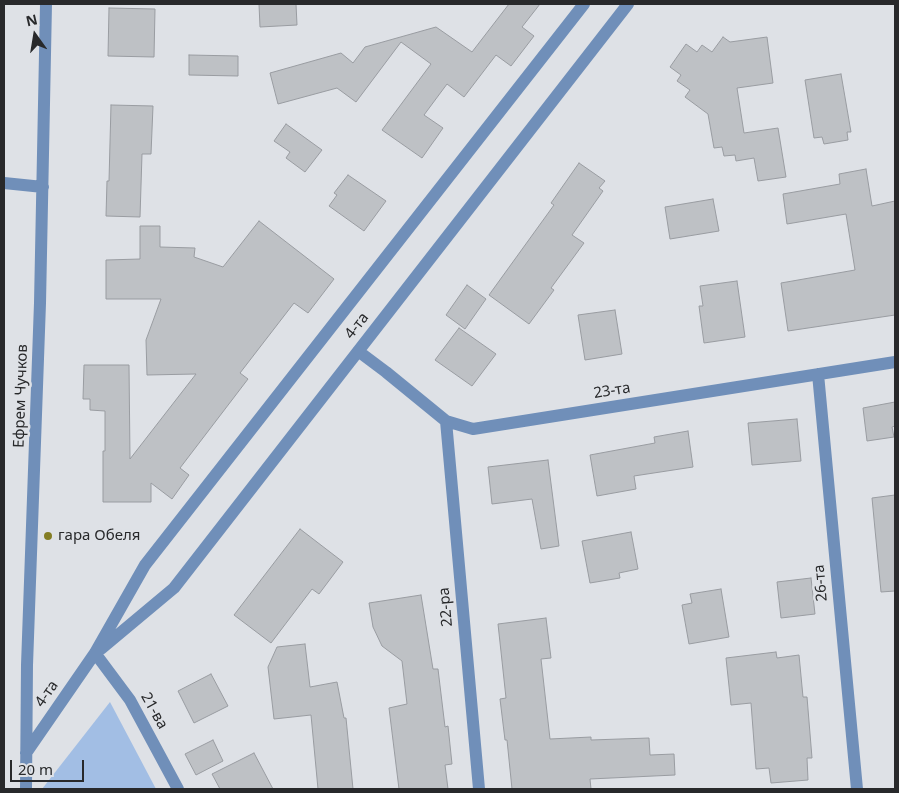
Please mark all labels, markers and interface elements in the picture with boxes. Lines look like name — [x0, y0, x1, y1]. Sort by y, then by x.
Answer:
text: N — [24, 9, 39, 30]
north arrow — [10, 10, 60, 60]
street label: 4-та — [341, 309, 373, 343]
street label: Ефрем Чучков — [10, 344, 32, 448]
street label: 23-та — [592, 379, 632, 403]
place label: гара Обеля — [58, 527, 140, 545]
marker: гара Обеля — [42, 530, 54, 542]
street label: 26-та — [810, 564, 832, 602]
street label: 22-ра — [435, 587, 457, 627]
street label: 4-та — [31, 677, 63, 711]
street label: 21-ва — [137, 690, 171, 732]
scale bar — [12, 750, 86, 782]
text: 20 m — [18, 759, 53, 779]

